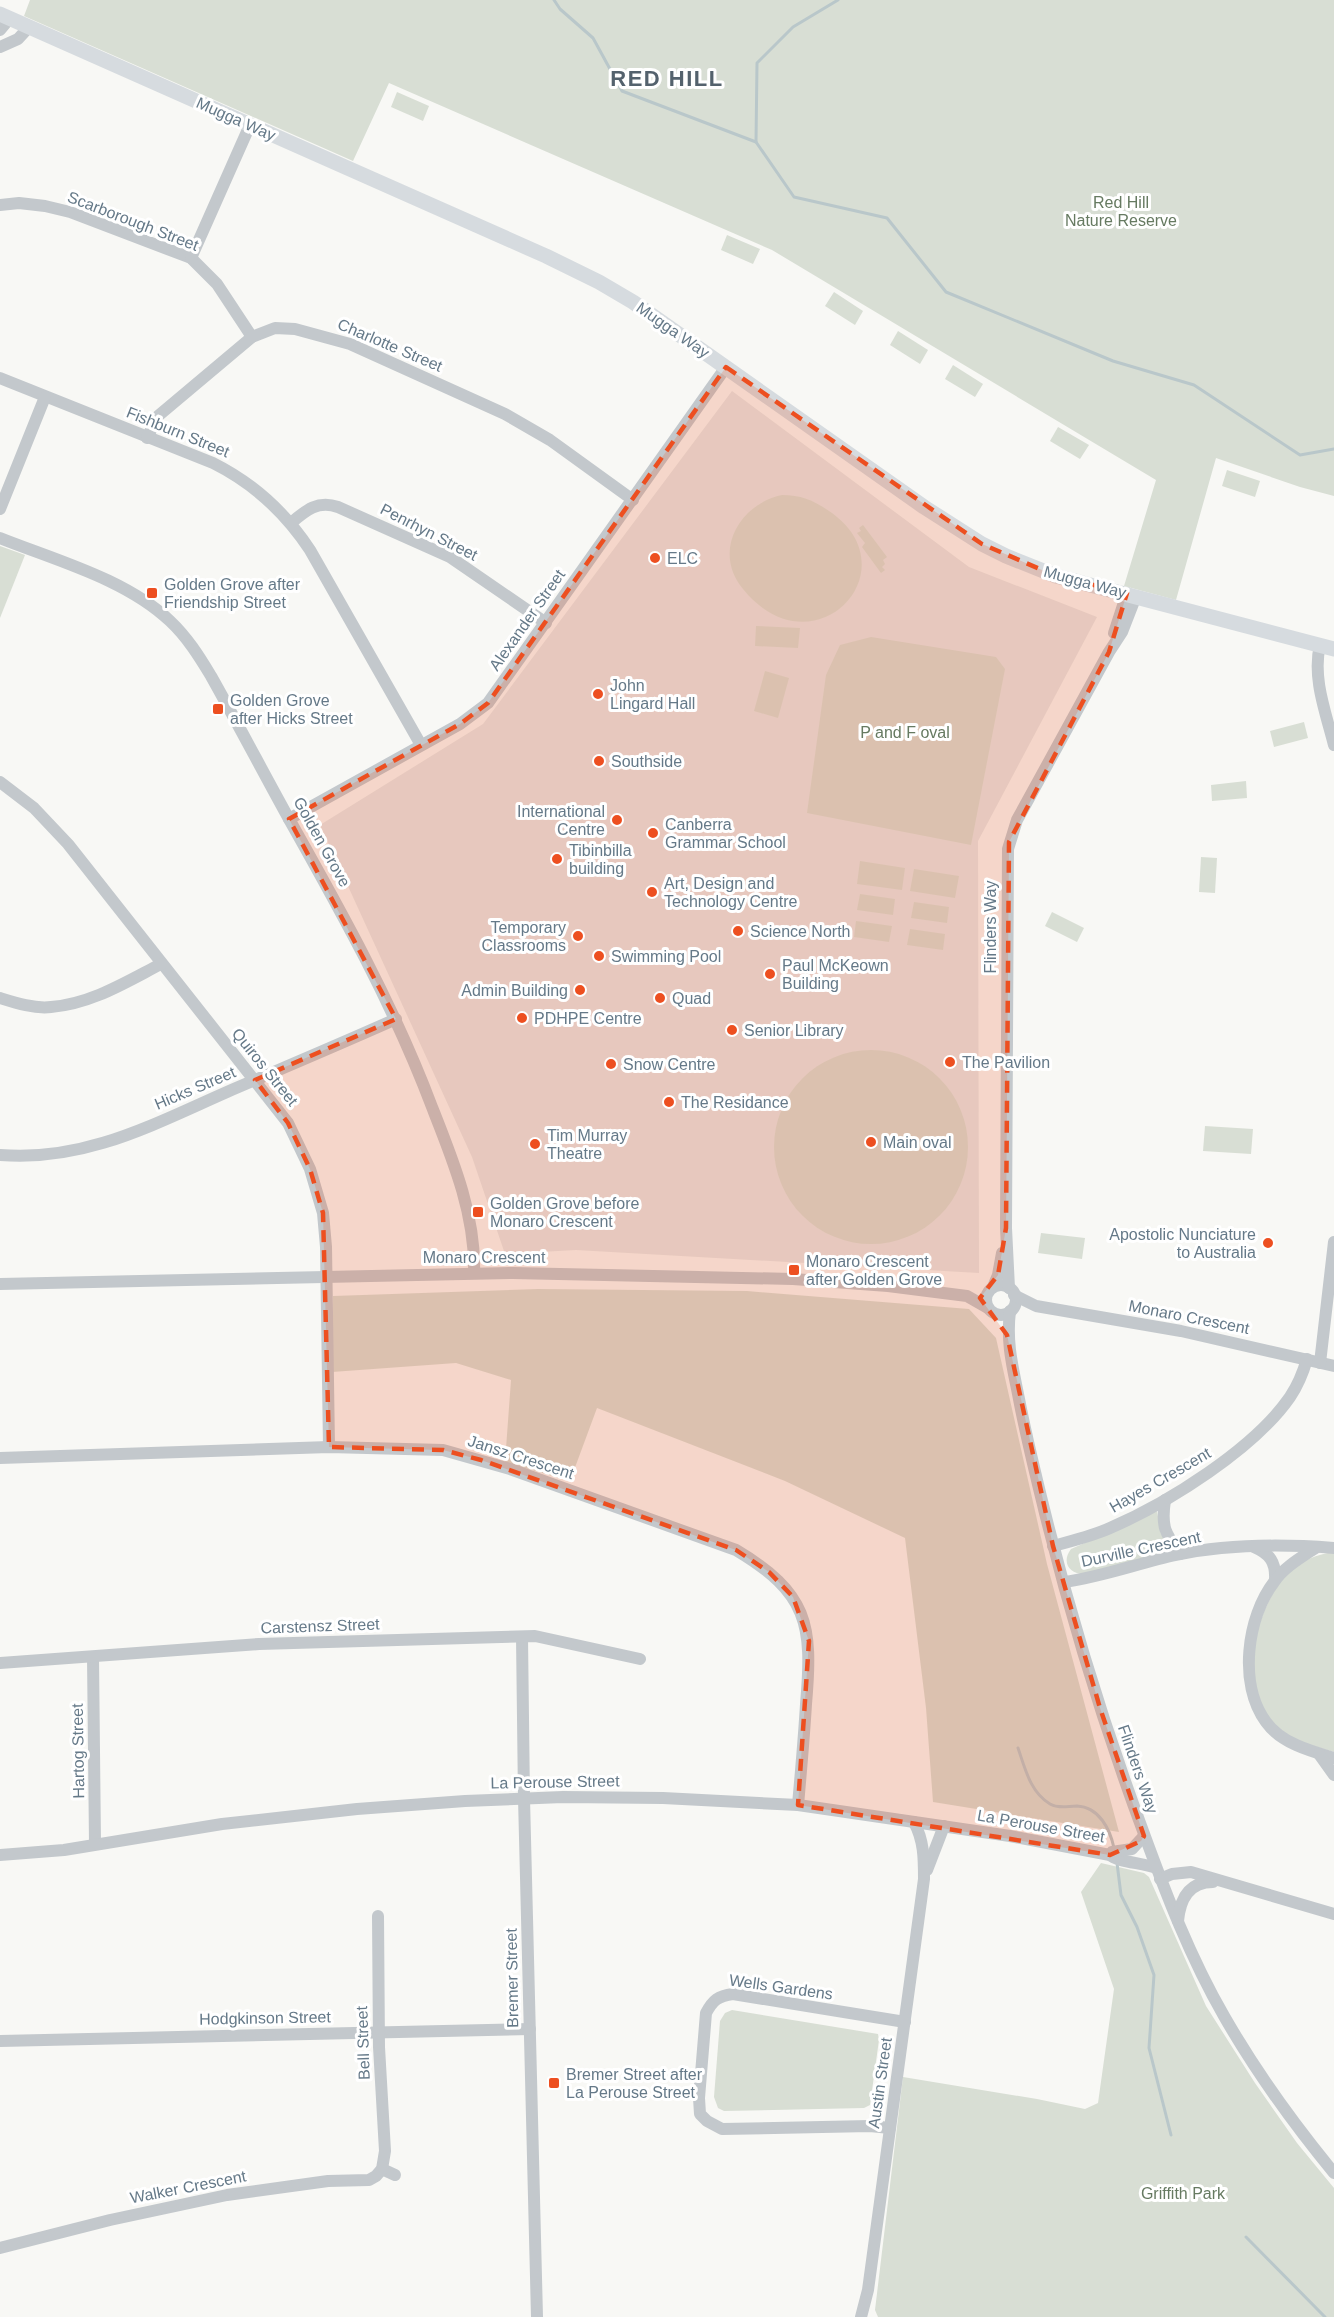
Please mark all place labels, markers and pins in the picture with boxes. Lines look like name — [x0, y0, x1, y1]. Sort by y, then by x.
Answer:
place label: ELC — [667, 550, 698, 567]
marker: ELC — [648, 551, 662, 565]
place label: Golden Grove after Friendship Street — [164, 576, 301, 611]
marker: Golden Grove after Friendship Street — [145, 586, 159, 600]
place label: John Lingard Hall — [610, 677, 695, 712]
marker: John Lingard Hall — [591, 687, 605, 701]
place label: Golden Grove after Hicks Street — [230, 692, 353, 727]
marker: Golden Grove after Hicks Street — [211, 702, 225, 716]
place label: Southside — [611, 753, 682, 770]
marker: Southside — [592, 754, 606, 768]
place label: International Centre — [517, 803, 605, 838]
marker: International Centre — [610, 813, 624, 827]
place label: Canberra Grammar School — [665, 816, 786, 851]
marker: Canberra Grammar School — [646, 826, 660, 840]
place label: Tibinbilla building — [569, 842, 632, 877]
marker: Tibinbilla building — [550, 852, 564, 866]
place label: Art, Design and Technology Centre — [664, 875, 798, 910]
marker: Art, Design and Technology Centre — [645, 885, 659, 899]
place label: Temporary Classrooms — [482, 919, 566, 954]
place label: Science North — [750, 923, 851, 940]
marker: Science North — [731, 924, 745, 938]
marker: Temporary Classrooms — [571, 929, 585, 943]
place label: Swimming Pool — [611, 948, 721, 965]
marker: Swimming Pool — [592, 949, 606, 963]
place label: Paul McKeown Building — [782, 957, 889, 992]
marker: Paul McKeown Building — [763, 967, 777, 981]
place label: Admin Building — [461, 982, 568, 999]
marker: Admin Building — [573, 983, 587, 997]
place label: Quad — [672, 990, 711, 1007]
marker: Quad — [653, 991, 667, 1005]
place label: PDHPE Centre — [534, 1010, 642, 1027]
marker: PDHPE Centre — [515, 1011, 529, 1025]
place label: Senior Library — [744, 1022, 844, 1039]
marker: Senior Library — [725, 1023, 739, 1037]
place label: The Pavilion — [962, 1054, 1050, 1071]
marker: The Pavilion — [943, 1055, 957, 1069]
place label: Snow Centre — [623, 1056, 716, 1073]
marker: Snow Centre — [604, 1057, 618, 1071]
place label: The Residance — [681, 1094, 789, 1111]
marker: The Residance — [662, 1095, 676, 1109]
place label: Tim Murray Theatre — [547, 1127, 627, 1162]
place label: Main oval — [883, 1134, 951, 1151]
marker: Main oval — [864, 1135, 878, 1149]
marker: Tim Murray Theatre — [528, 1137, 542, 1151]
place label: Golden Grove before Monaro Crescent — [490, 1195, 640, 1230]
marker: Golden Grove before Monaro Crescent — [471, 1205, 485, 1219]
place label: Apostolic Nunciature to Australia — [1109, 1226, 1256, 1261]
marker: Apostolic Nunciature to Australia — [1261, 1236, 1275, 1250]
place label: Monaro Crescent after Golden Grove — [806, 1253, 942, 1288]
marker: Monaro Crescent after Golden Grove — [787, 1263, 801, 1277]
place label: Bremer Street after La Perouse Street — [566, 2066, 703, 2101]
marker: Bremer Street after La Perouse Street — [547, 2076, 561, 2090]

